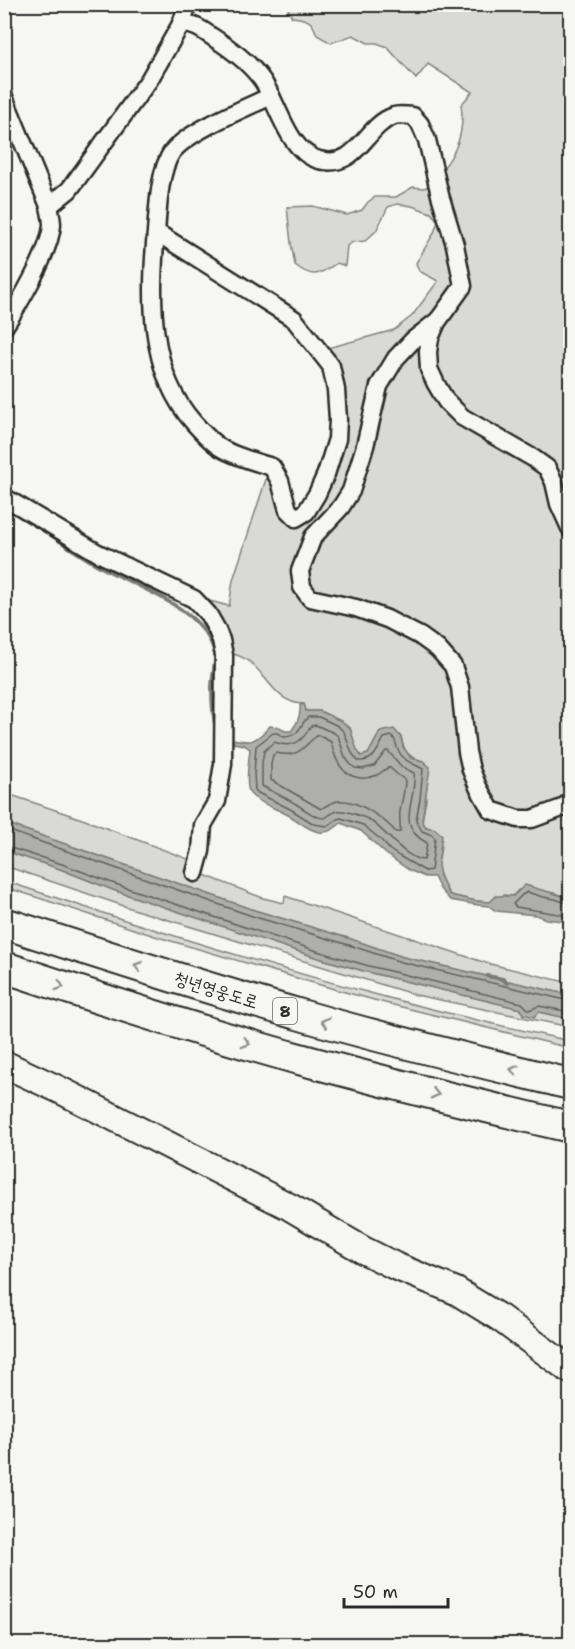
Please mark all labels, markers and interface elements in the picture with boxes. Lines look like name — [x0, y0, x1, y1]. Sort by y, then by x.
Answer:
one-way arrow — [133, 961, 144, 973]
street label: 청년영웅도로 — [171, 966, 261, 1014]
one-way arrow — [54, 978, 65, 991]
road number: 8 — [273, 998, 297, 1024]
one-way arrow — [320, 1016, 330, 1029]
one-way arrow — [240, 1036, 251, 1048]
one-way arrow — [509, 1065, 519, 1078]
one-way arrow — [429, 1087, 439, 1100]
scale bar — [344, 1571, 448, 1609]
text: 50 m — [353, 1580, 398, 1604]

